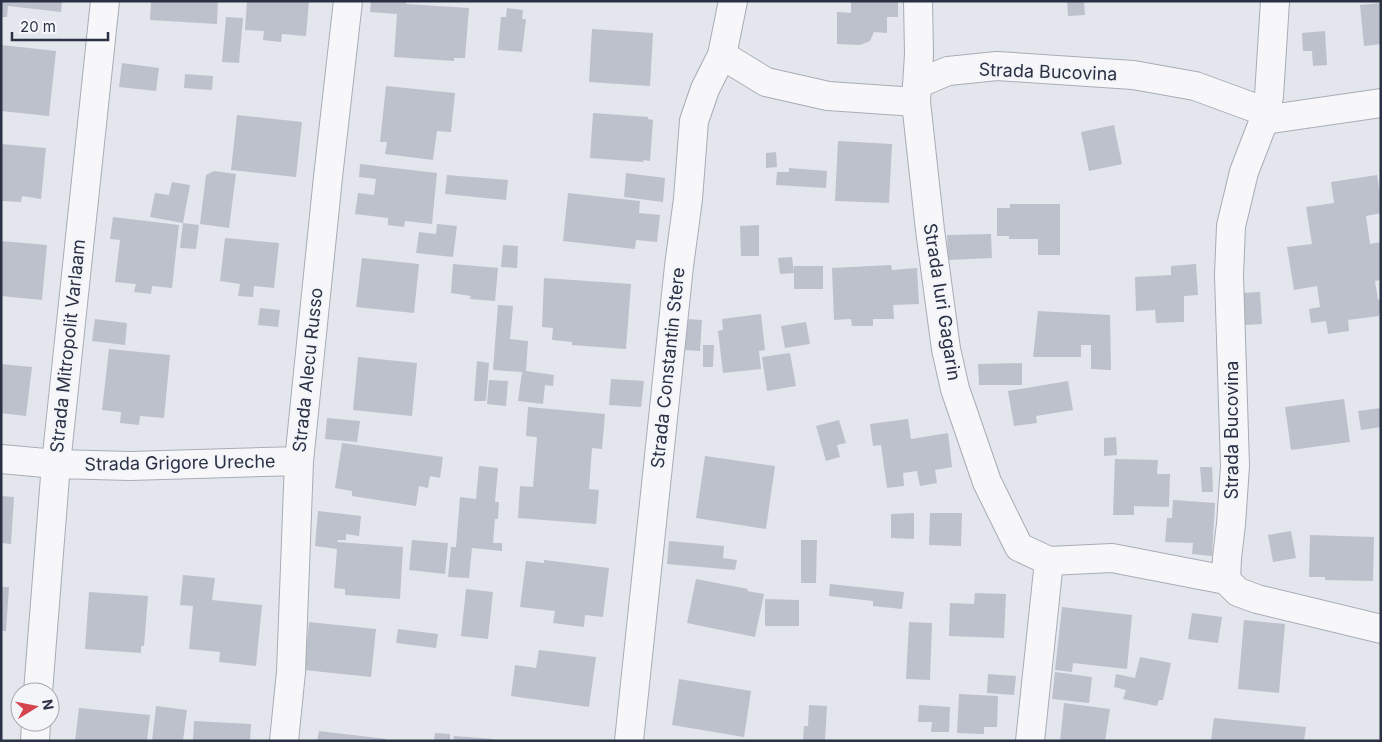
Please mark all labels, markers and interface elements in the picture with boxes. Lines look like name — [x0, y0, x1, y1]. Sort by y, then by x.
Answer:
scale bar — [12, 10, 109, 42]
text: 20 m — [20, 17, 56, 36]
street label: Strada Bucovina — [978, 59, 1118, 84]
street label: Strada Iuri Gagarin — [920, 222, 965, 382]
street label: Strada Mitropolit Varlaam — [46, 238, 89, 454]
street label: Strada Constantin Stere — [647, 266, 689, 469]
street label: Strada Alecu Russo — [288, 286, 327, 453]
street label: Strada Bucovina — [1221, 361, 1242, 499]
street label: Strada Grigore Ureche — [84, 450, 276, 475]
north arrow — [10, 682, 60, 732]
text: N — [39, 698, 58, 711]

